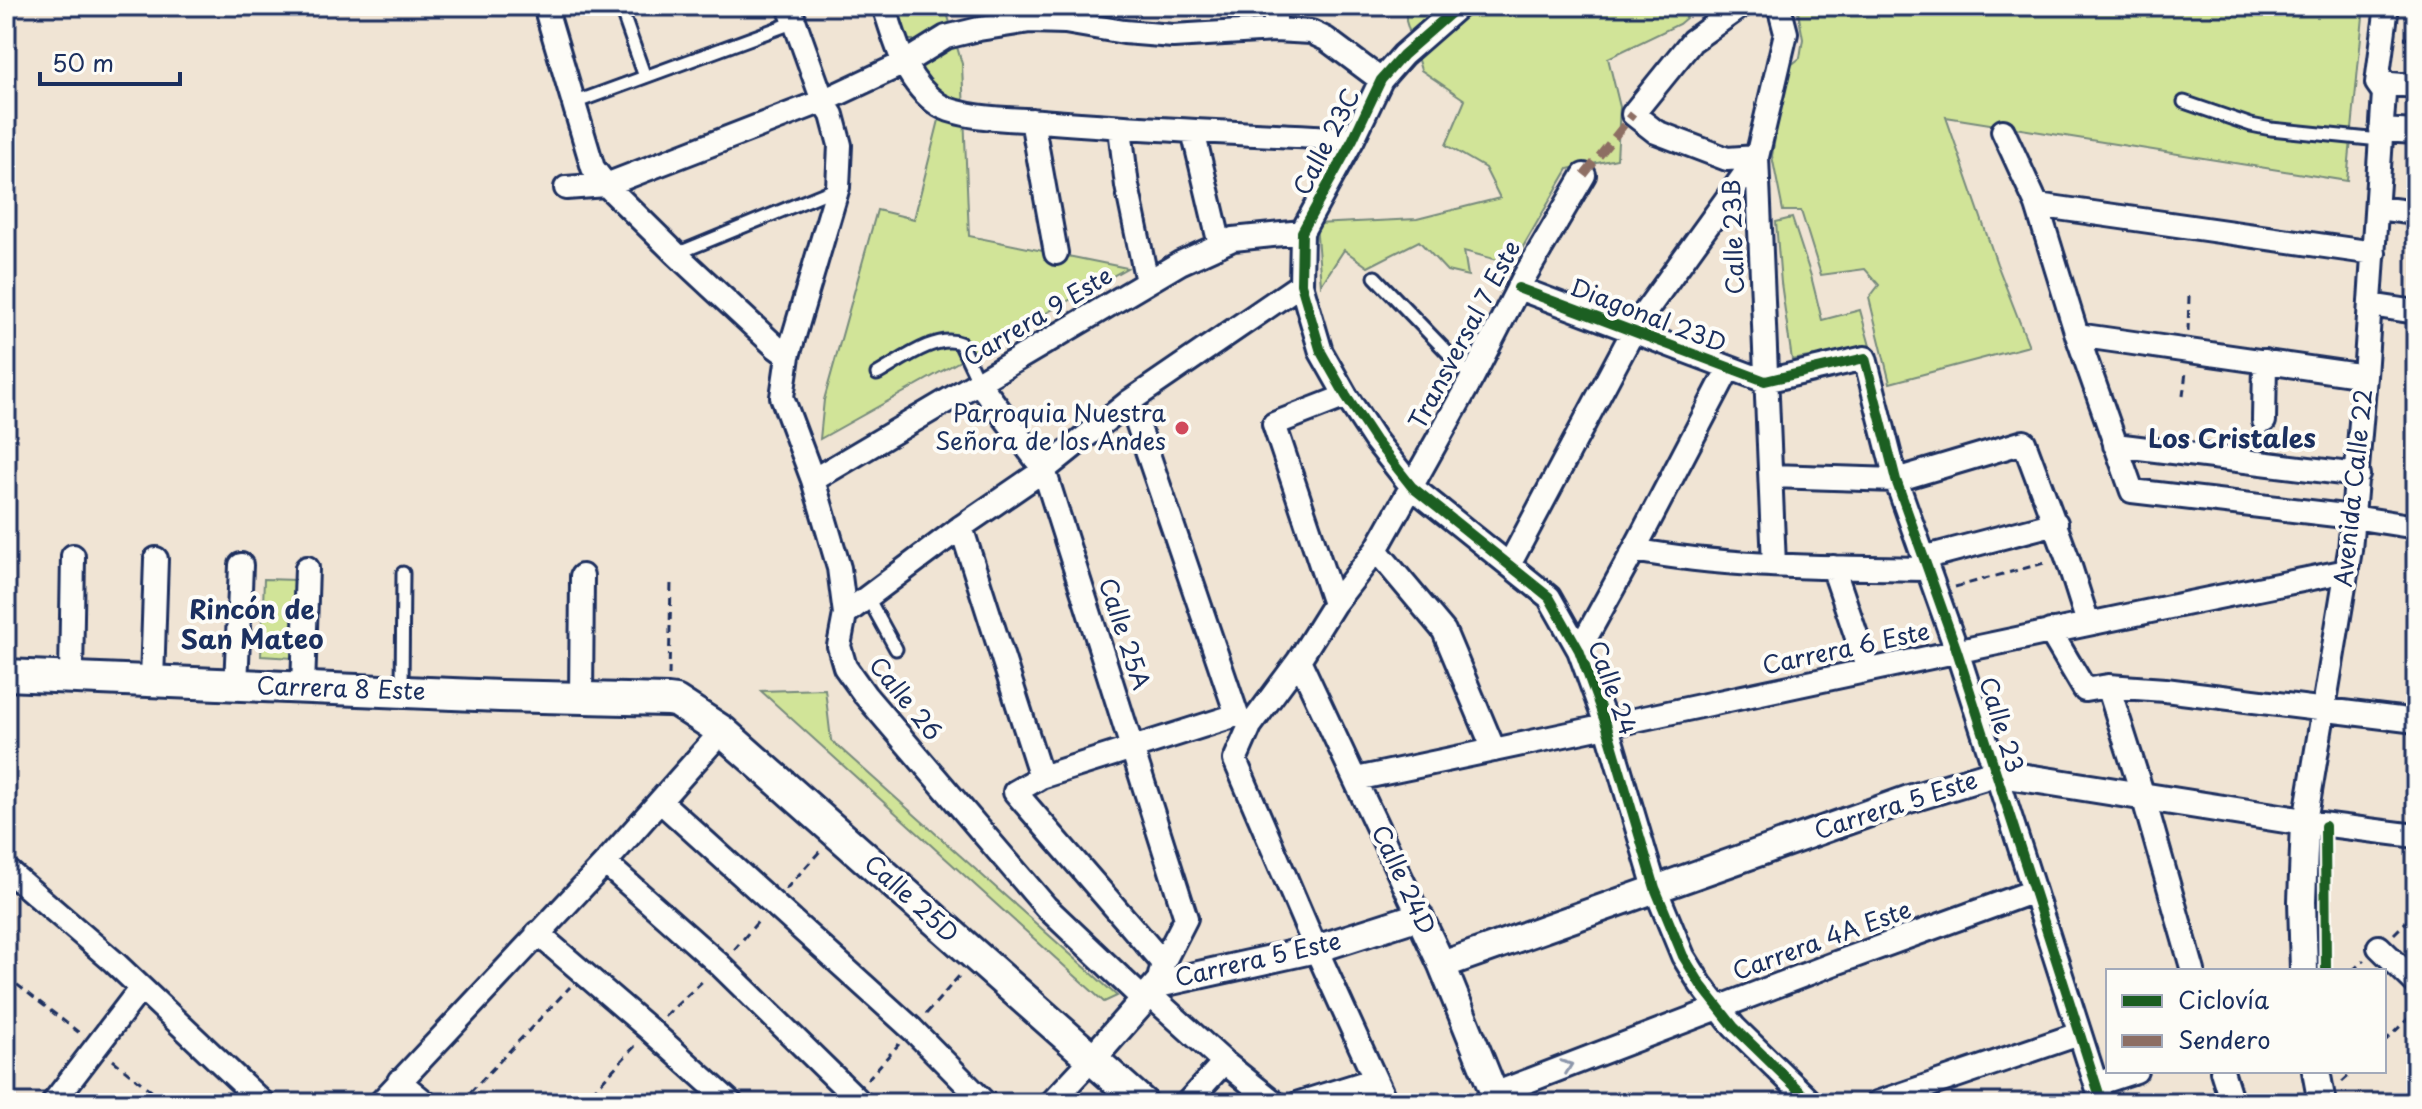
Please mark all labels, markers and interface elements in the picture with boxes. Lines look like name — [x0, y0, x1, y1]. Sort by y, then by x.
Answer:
scale bar — [40, 36, 180, 86]
text: 50 m — [52, 44, 114, 80]
street label: Calle 23C — [1283, 81, 1368, 201]
street label: Calle 23B — [1712, 179, 1752, 295]
street label: Transversal 7 Este — [1398, 233, 1528, 435]
street label: Carrera 9 Este — [955, 256, 1118, 374]
street label: Diagonal 23D — [1565, 268, 1732, 360]
street label: Avenida Calle 22 — [2324, 387, 2380, 589]
place label: Parroquia Nuestra Señora de los Andes — [935, 394, 1166, 458]
district label: Los Cristales — [2148, 418, 2316, 457]
marker: Parroquia Nuestra Señora de los Andes — [1173, 419, 1191, 437]
street label: Calle 25A — [1091, 573, 1161, 694]
district label: Rincón de San Mateo — [181, 589, 323, 658]
street label: Carrera 6 Este — [1759, 612, 1933, 682]
street label: Calle 24 — [1580, 635, 1648, 740]
street label: Calle 26 — [861, 648, 952, 748]
street label: Carrera 8 Este — [256, 666, 426, 708]
street label: Calle 23 — [1971, 672, 2035, 777]
street label: Carrera 5 Este — [1809, 761, 1982, 847]
street label: Calle 24D — [1364, 818, 1446, 940]
street label: Calle 25D — [857, 845, 968, 950]
street label: Carrera 4A Este — [1727, 890, 1916, 988]
street label: Carrera 5 Este — [1171, 921, 1344, 995]
legend — [2106, 969, 2386, 1073]
text: Ciclovía — [2178, 981, 2269, 1017]
text: Sendero — [2178, 1021, 2270, 1057]
one-way arrow — [1559, 1059, 1573, 1076]

